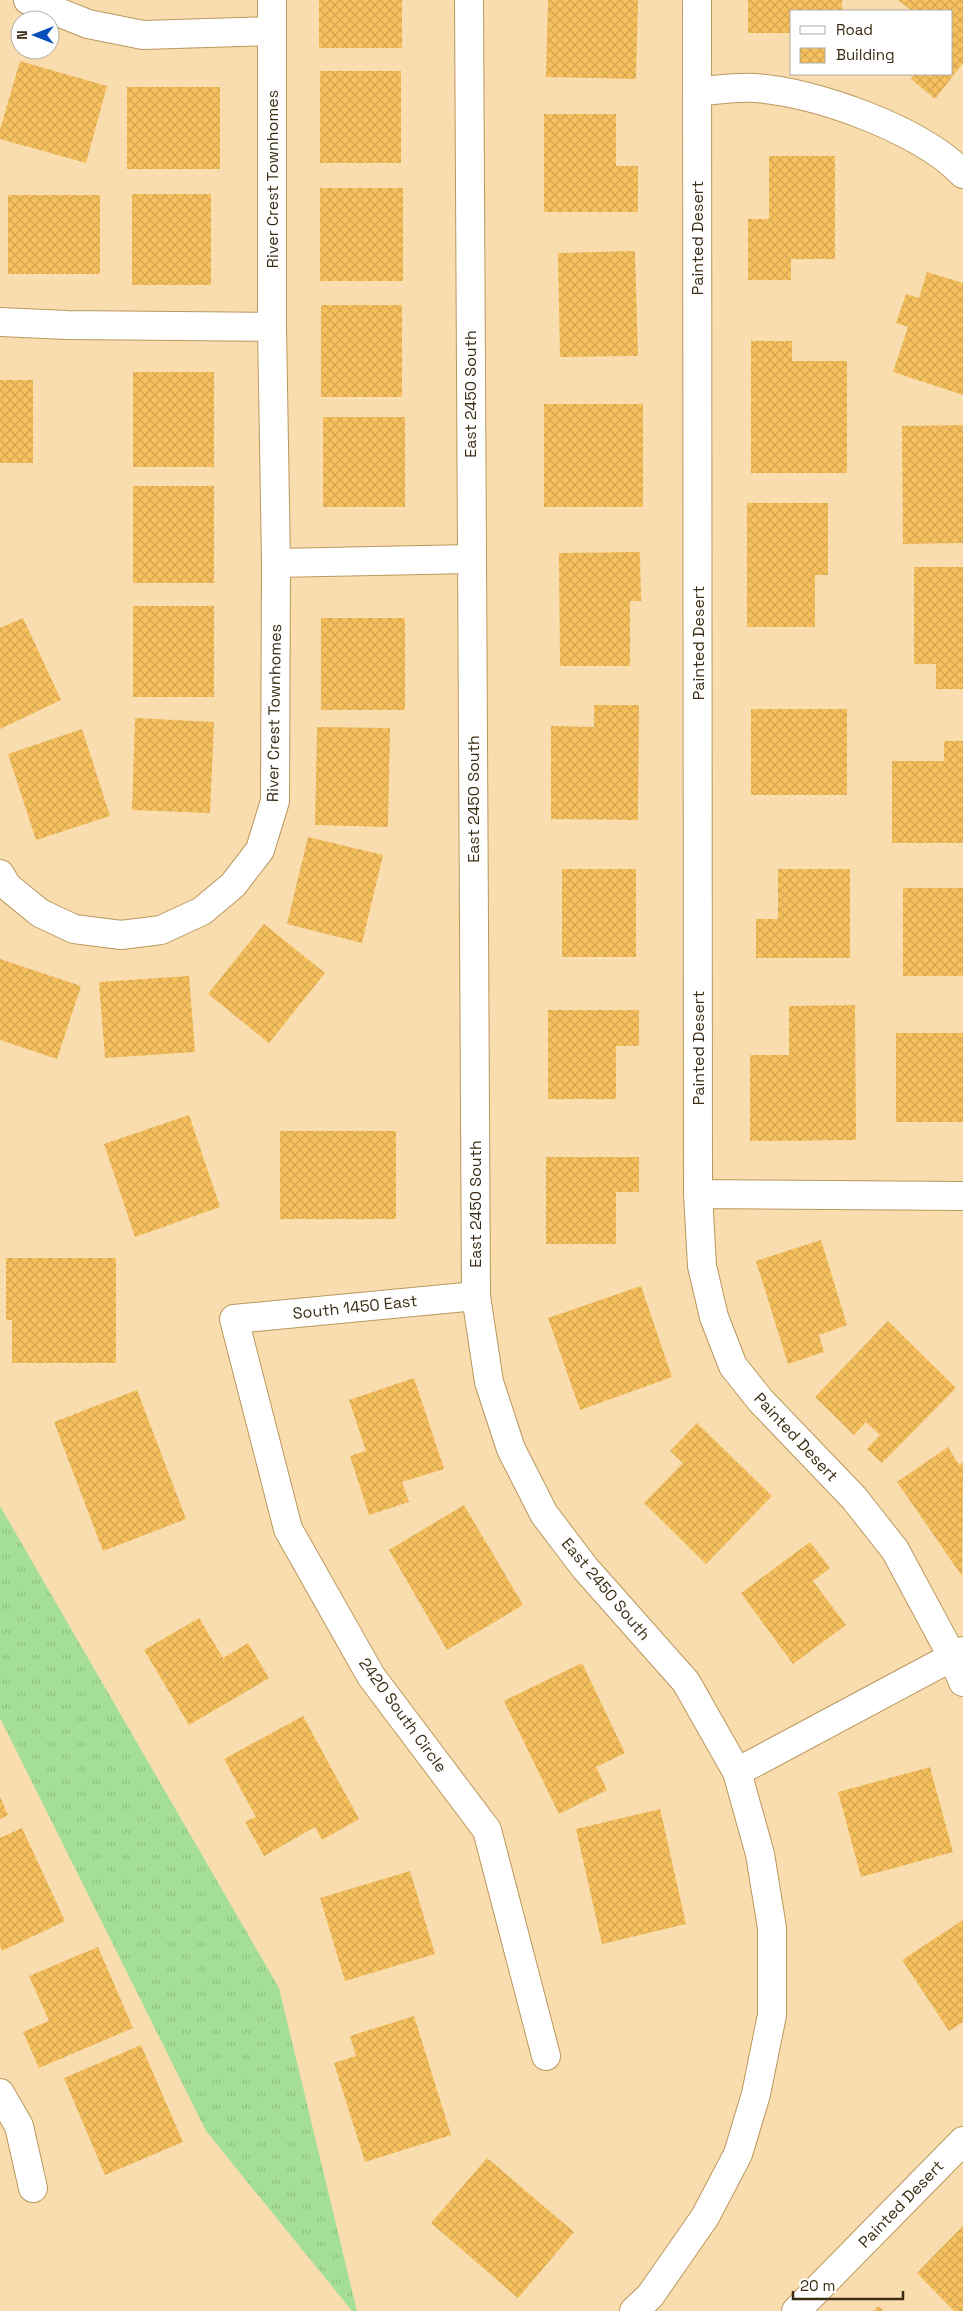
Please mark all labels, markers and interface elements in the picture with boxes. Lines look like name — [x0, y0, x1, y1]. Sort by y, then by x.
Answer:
north arrow — [10, 10, 60, 60]
legend — [790, 10, 953, 75]
text: Road — [836, 20, 873, 39]
text: N — [13, 30, 31, 40]
text: Building — [836, 45, 895, 64]
street label: River Crest Townhomes — [262, 90, 283, 268]
street label: Painted Desert — [687, 181, 708, 295]
street label: East 2450 South — [460, 330, 481, 458]
street label: Painted Desert — [688, 586, 709, 700]
street label: River Crest Townhomes — [262, 624, 286, 802]
street label: East 2450 South — [463, 735, 484, 863]
street label: Painted Desert — [688, 991, 709, 1105]
street label: East 2450 South — [465, 1140, 486, 1268]
street label: South 1450 East — [292, 1290, 418, 1324]
street label: Painted Desert — [749, 1388, 843, 1486]
street label: East 2450 South — [557, 1533, 655, 1645]
street label: 2420 South Circle — [354, 1653, 452, 1777]
street label: Painted Desert — [854, 2156, 948, 2252]
scale bar — [793, 2268, 903, 2300]
text: 20 m — [800, 2276, 835, 2295]

